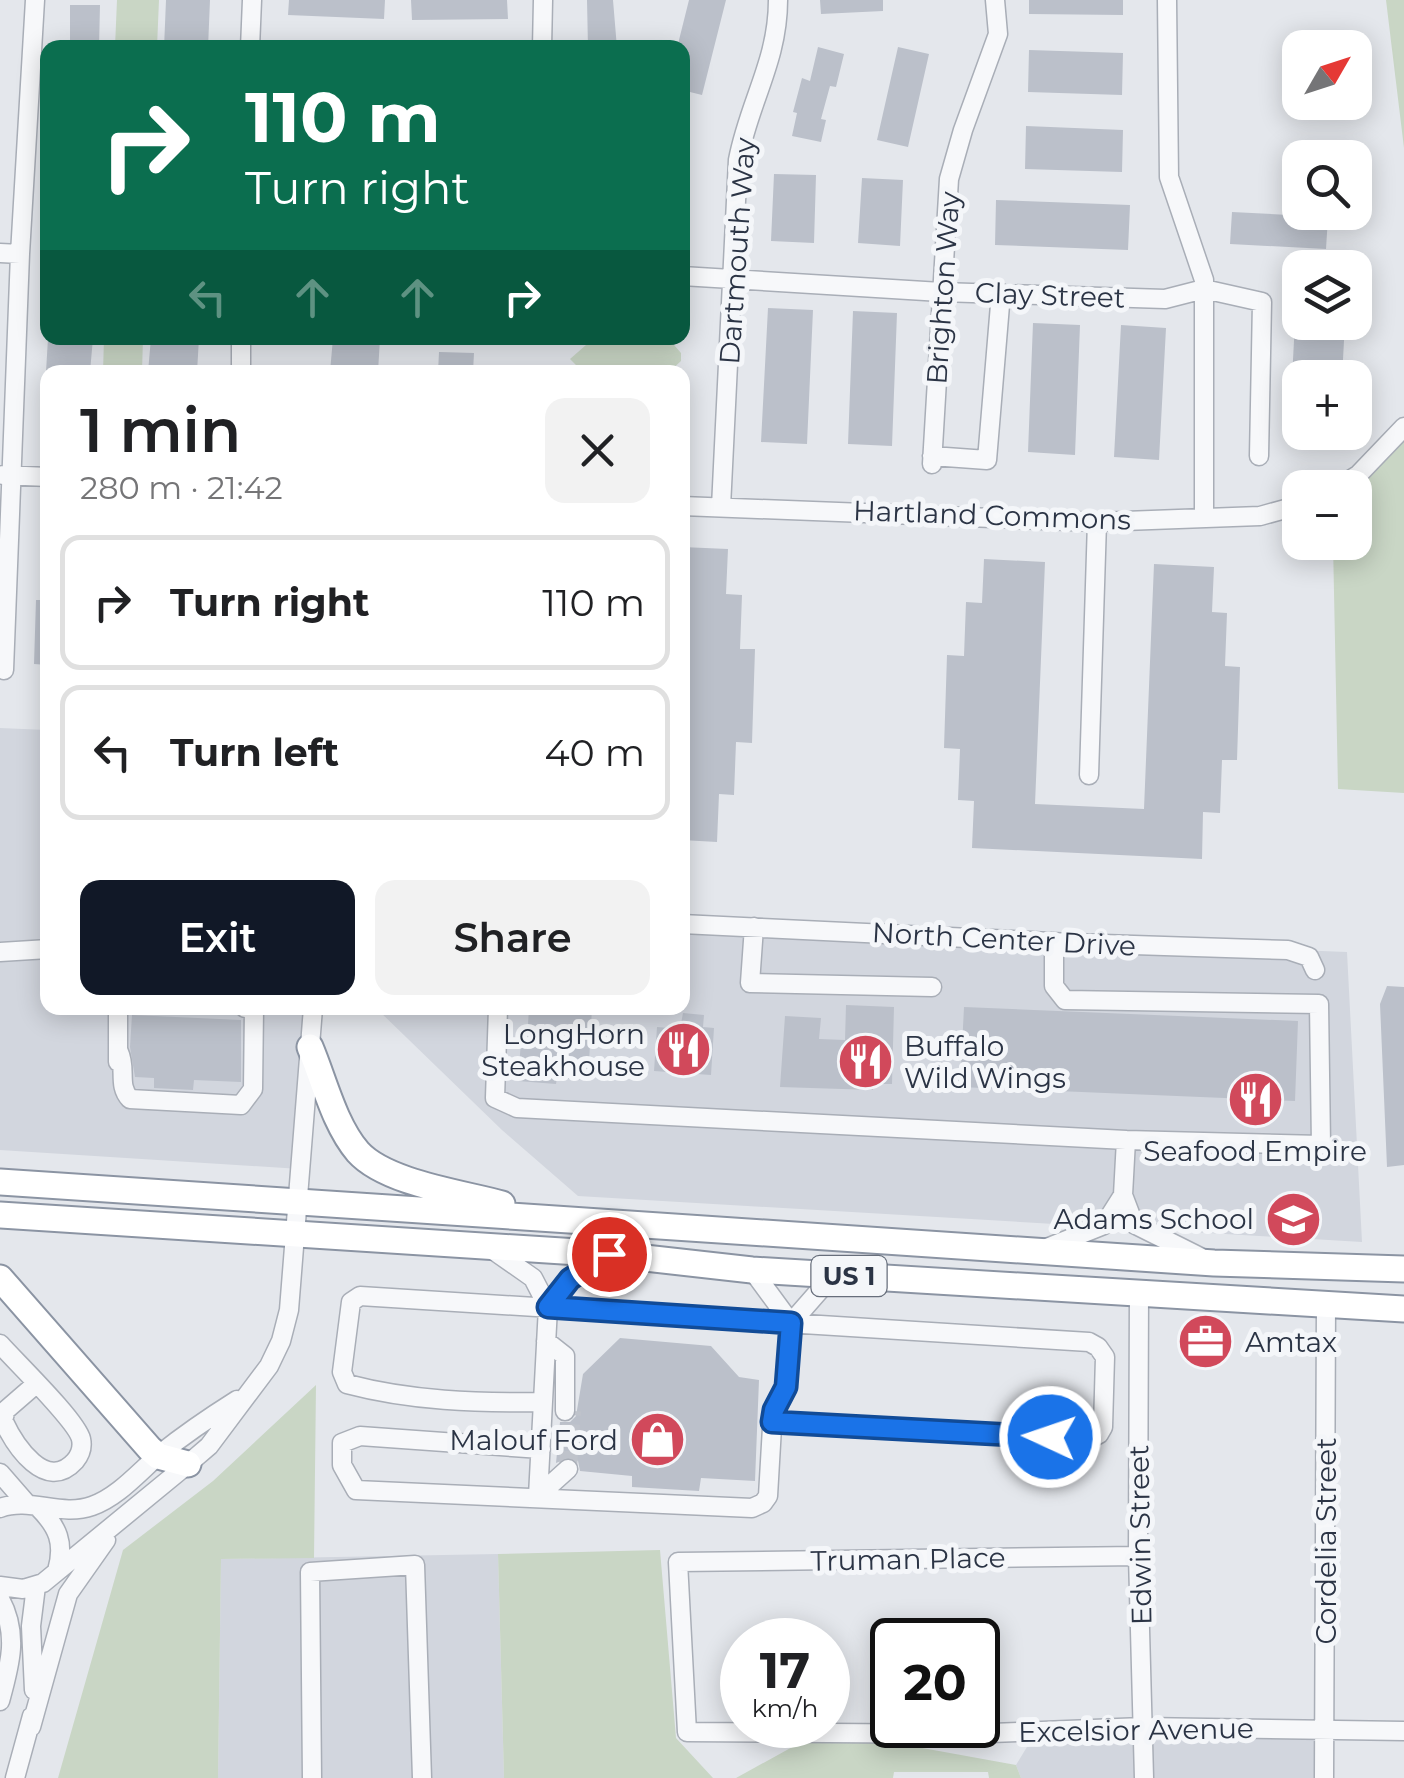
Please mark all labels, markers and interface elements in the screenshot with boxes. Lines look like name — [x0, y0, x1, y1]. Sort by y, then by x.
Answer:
north arrow — [1282, 30, 1372, 120]
map controls — [1282, 30, 1372, 560]
text: 110 m — [245, 74, 441, 160]
icon: right — [80, 80, 210, 210]
street label: Dartmouth Way — [712, 136, 762, 365]
button: search — [1282, 140, 1372, 230]
text: Turn right — [245, 160, 470, 215]
street label: Brighton Way — [919, 190, 967, 386]
button: layers — [1282, 250, 1372, 340]
icon: left — [180, 270, 235, 325]
icon: ahead — [285, 270, 340, 325]
icon: ahead — [390, 270, 445, 325]
icon: right — [495, 270, 550, 325]
street label: Clay Street — [974, 275, 1126, 315]
button: + — [1282, 360, 1372, 450]
text: 1 min — [80, 394, 241, 467]
button: close — [545, 398, 650, 503]
text: 280 m · 21:42 — [80, 468, 283, 507]
button: − — [1282, 470, 1372, 560]
street label: Hartland Commons — [853, 493, 1131, 537]
icon: right — [85, 575, 140, 630]
text: Turn right — [170, 579, 369, 626]
text: 110 m — [542, 579, 645, 626]
icon: left — [85, 725, 140, 780]
text: Turn left — [170, 729, 339, 776]
text: 40 m — [544, 729, 645, 776]
button: Exit — [80, 880, 355, 995]
button: Share — [375, 880, 650, 995]
street label: North Center Drive — [871, 915, 1137, 963]
place label: LongHorn Steakhouse — [481, 1017, 645, 1083]
restaurant icon: LongHorn Steakhouse — [654, 1020, 714, 1080]
place label: Buffalo Wild Wings — [904, 1029, 1066, 1095]
restaurant icon: Buffalo Wild Wings — [835, 1032, 895, 1092]
restaurant icon: Seafood Empire — [1225, 1070, 1285, 1130]
place label: Seafood Empire — [1143, 1134, 1367, 1168]
school or university icon: Adams School — [1263, 1189, 1323, 1249]
place label: Adams School — [1054, 1202, 1254, 1236]
pin — [567, 1212, 652, 1297]
icon: arrive — [582, 1227, 637, 1282]
road number: US 1 — [812, 1256, 886, 1296]
office icon: Amtax — [1176, 1312, 1236, 1372]
place label: Amtax — [1245, 1325, 1337, 1359]
position arrow — [998, 1385, 1102, 1489]
shop icon: Malouf Ford — [627, 1410, 687, 1470]
place label: Malouf Ford — [449, 1423, 618, 1457]
street label: Cordelia Street — [1309, 1437, 1343, 1645]
street label: Edwin Street — [1121, 1444, 1159, 1626]
street label: Truman Place — [810, 1540, 1006, 1578]
speed limit sign: 20 — [870, 1618, 1000, 1748]
text: 17 — [760, 1640, 810, 1701]
text: km/h — [752, 1693, 818, 1723]
street label: Excelsior Avenue — [1018, 1711, 1254, 1749]

